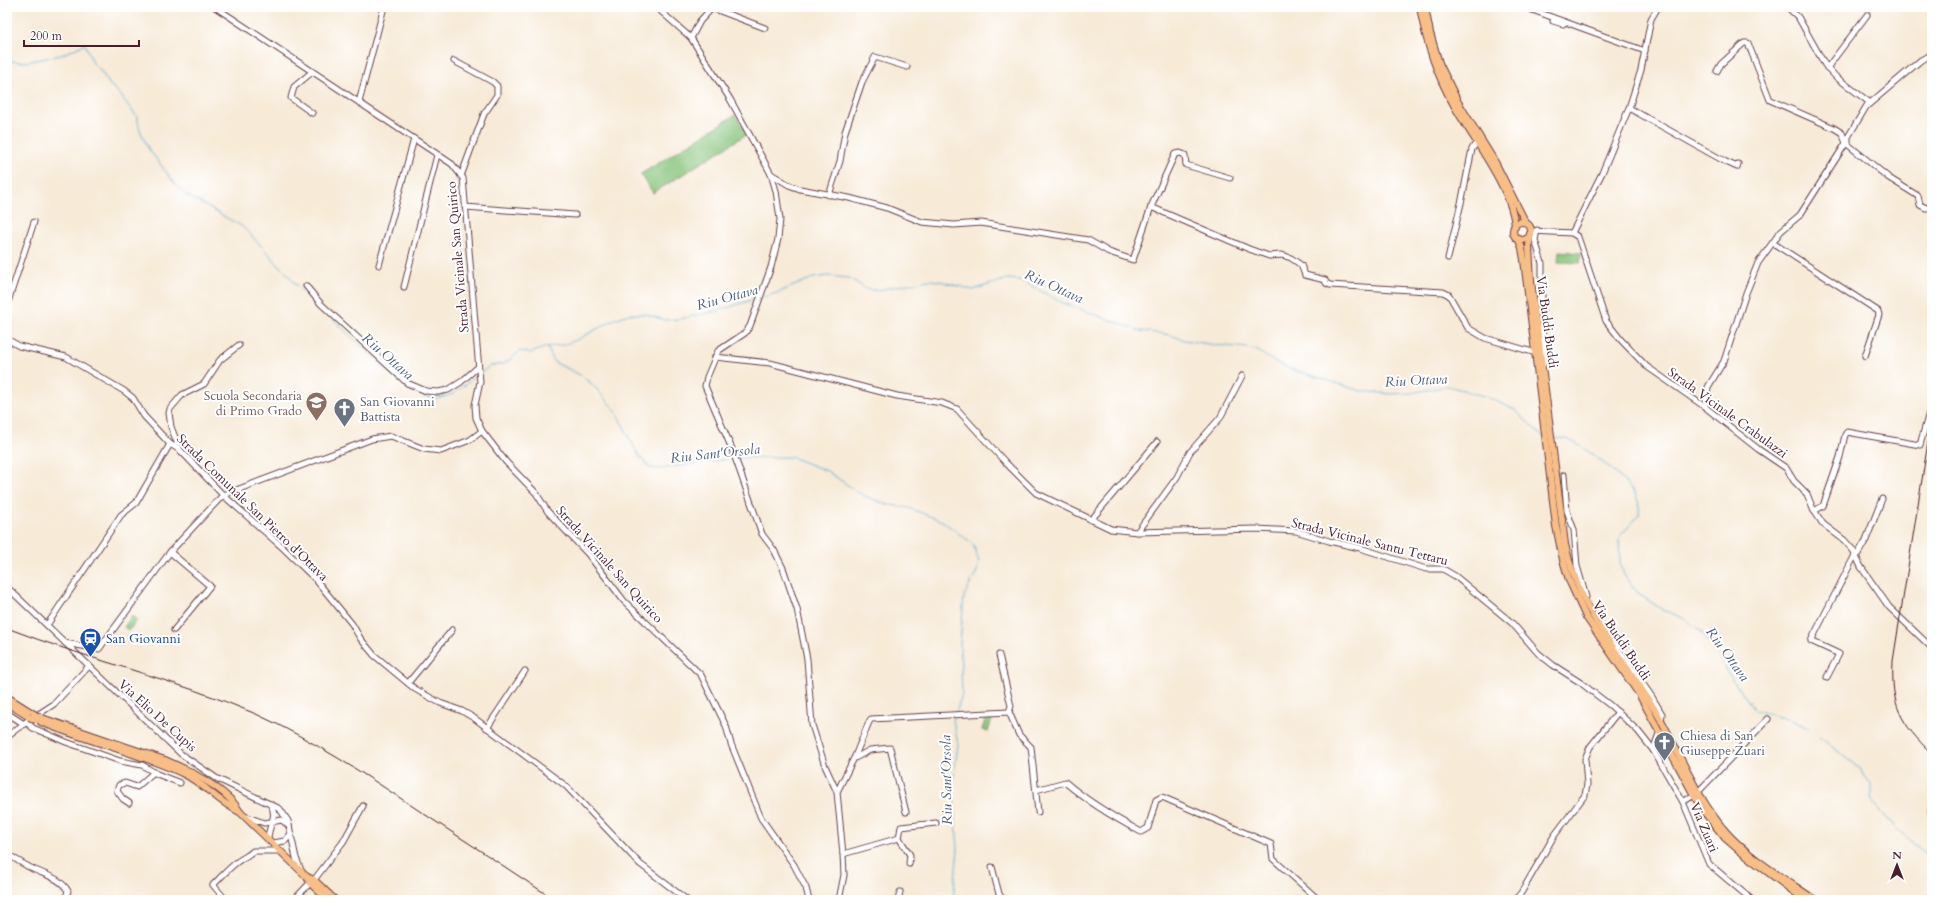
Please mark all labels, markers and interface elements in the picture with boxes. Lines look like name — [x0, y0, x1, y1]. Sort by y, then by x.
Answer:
scale bar — [24, 22, 139, 48]
text: 200 m — [30, 28, 63, 44]
street label: Strada Vicinale San Quirico — [442, 180, 474, 333]
water label: Riu Ottava — [1021, 265, 1086, 308]
street label: Via Buddi Buddi — [1532, 275, 1562, 370]
water label: Riu Ottava — [694, 280, 760, 315]
water label: Riu Ottava — [358, 329, 418, 384]
street label: Strada Vicinale Crabulazzi — [1664, 363, 1791, 463]
water label: Riu Ottava — [1384, 369, 1448, 392]
place label: Scuola Secondaria di Primo Grado — [204, 387, 302, 420]
school or university icon: Scuola Secondaria di Primo Grado — [304, 389, 330, 422]
place label: San Giovanni Battista — [360, 393, 435, 426]
church icon: San Giovanni Battista — [331, 395, 357, 428]
street label: Strada Comunale San Pietro d'Ottava — [172, 430, 332, 586]
water label: Riu Sant'Orsola — [669, 439, 761, 468]
street label: Strada Vicinale San Quirico — [552, 502, 667, 627]
street label: Strada Vicinale Santu Tettaru — [1290, 514, 1450, 570]
street label: Via Buddi Buddi — [1588, 597, 1655, 684]
water label: Riu Ottava — [1702, 623, 1754, 685]
station icon: San Giovanni — [78, 625, 104, 658]
place label: San Giovanni — [106, 630, 181, 648]
street label: Via Elio De Cupis — [114, 676, 200, 756]
place label: Chiesa di San Giuseppe Zuari — [1680, 727, 1765, 760]
church icon: Chiesa di San Giuseppe Zuari — [1651, 729, 1677, 762]
water label: Riu Sant'Orsola — [936, 735, 957, 825]
street label: Via Zuari — [1685, 800, 1723, 855]
north arrow — [1877, 845, 1917, 885]
text: N — [1892, 848, 1902, 863]

